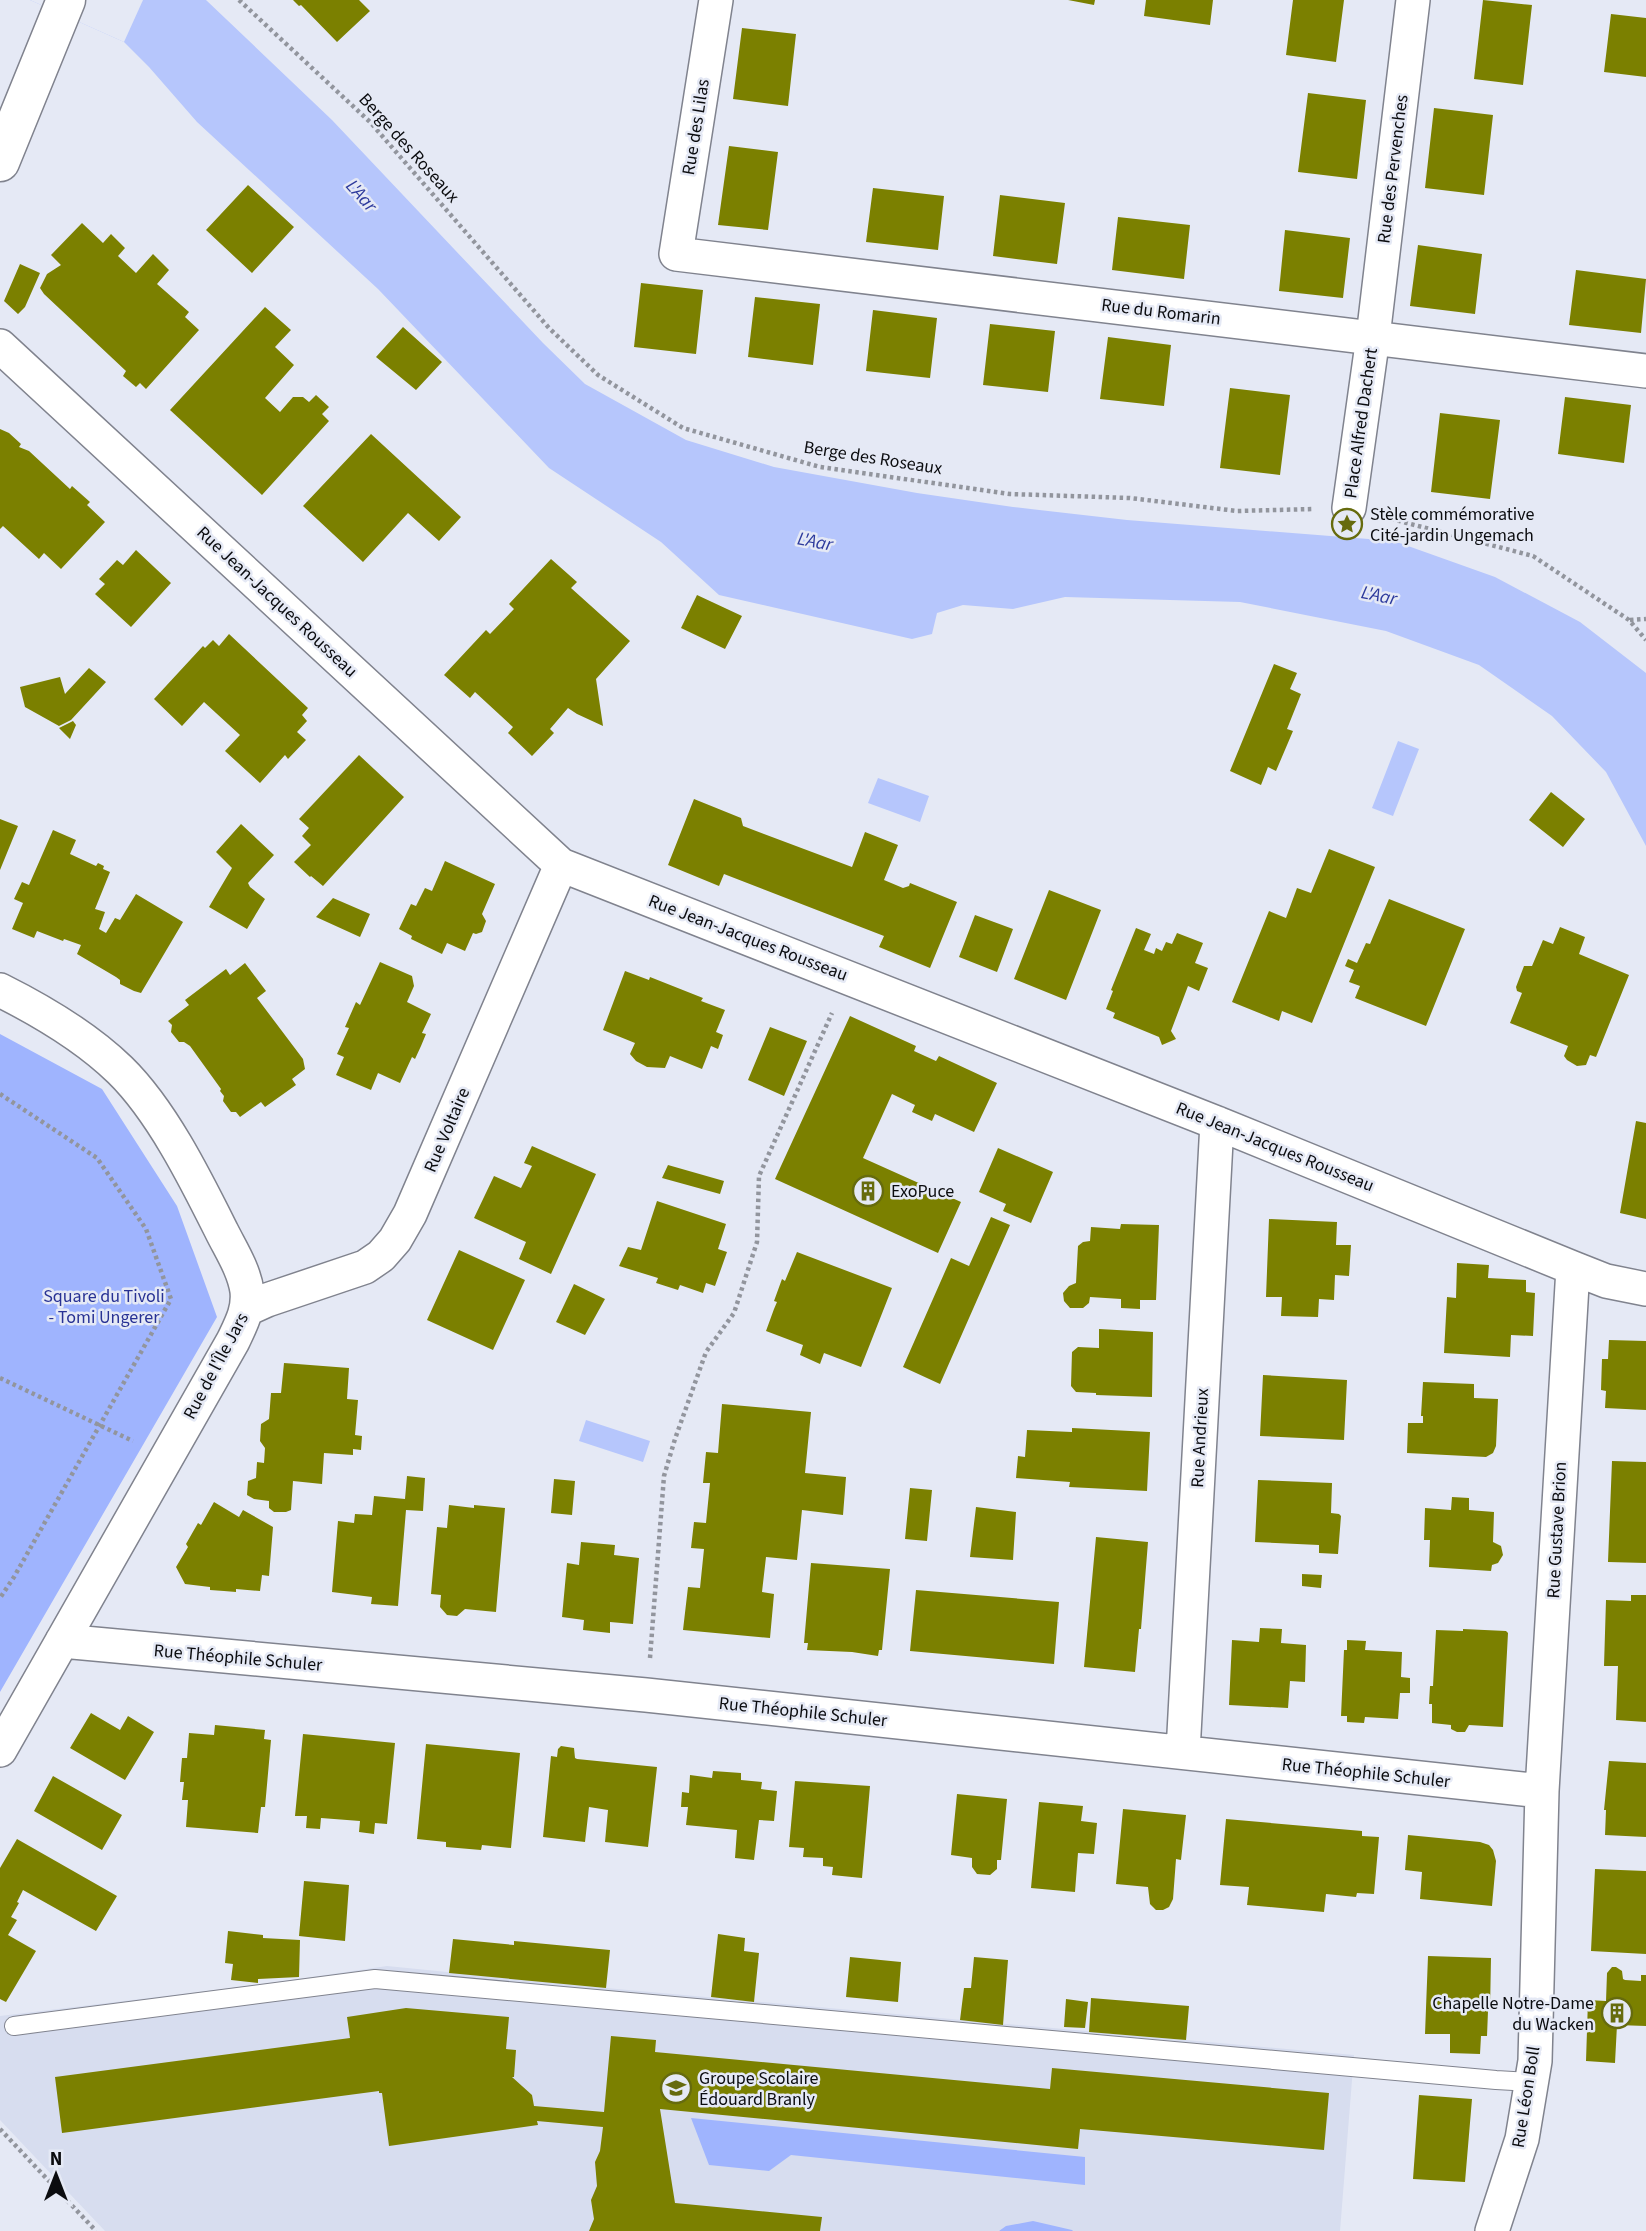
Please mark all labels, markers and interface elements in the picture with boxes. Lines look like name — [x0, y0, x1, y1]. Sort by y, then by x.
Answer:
street label: Rue des Lilas — [676, 77, 716, 177]
street label: Berge des Roseaux — [353, 88, 465, 208]
street label: Rue des Pervenches — [1371, 93, 1415, 245]
water label: L'Aar — [339, 174, 384, 219]
street label: Rue du Romarin — [1100, 292, 1222, 332]
street label: Place Alfred Dachert — [1338, 346, 1384, 500]
street label: Berge des Roseaux — [802, 435, 944, 481]
place label: Stèle commémorative Cité-jardin Ungemach — [1370, 502, 1535, 548]
place icon: Stèle commémorative Cité-jardin Ungemach — [1330, 507, 1364, 541]
street label: Rue Jean-Jacques Rousseau — [191, 521, 363, 683]
water label: L'Aar — [795, 525, 837, 559]
water label: L'Aar — [1359, 579, 1401, 613]
street label: Rue Jean-Jacques Rousseau — [645, 888, 851, 988]
street label: Rue Voltaire — [418, 1084, 476, 1176]
street label: Rue Jean-Jacques Rousseau — [1172, 1096, 1378, 1198]
building icon: ExoPuce — [851, 1174, 885, 1208]
place label: ExoPuce — [891, 1179, 954, 1204]
park label: Square du Tivoli - Tomi Ungerer — [43, 1284, 165, 1330]
street label: Rue de l'Île Jars — [177, 1308, 255, 1424]
street label: Rue Andrieux — [1185, 1388, 1215, 1488]
street label: Rue Gustave Brion — [1541, 1461, 1573, 1599]
street label: Rue Théophile Schuler — [153, 1638, 324, 1678]
street label: Rue Théophile Schuler — [718, 1691, 889, 1733]
street label: Rue Théophile Schuler — [1281, 1752, 1452, 1794]
place label: Chapelle Notre-Dame du Wacken — [1432, 1991, 1594, 2037]
building icon: Chapelle Notre-Dame du Wacken — [1600, 1996, 1634, 2030]
street label: Rue Léon Boll — [1506, 2044, 1546, 2150]
place label: Groupe Scolaire Édouard Branly — [699, 2066, 819, 2112]
school or university icon: Groupe Scolaire Édouard Branly — [659, 2071, 693, 2105]
north arrow — [21, 2140, 91, 2210]
text: N — [50, 2146, 62, 2173]

